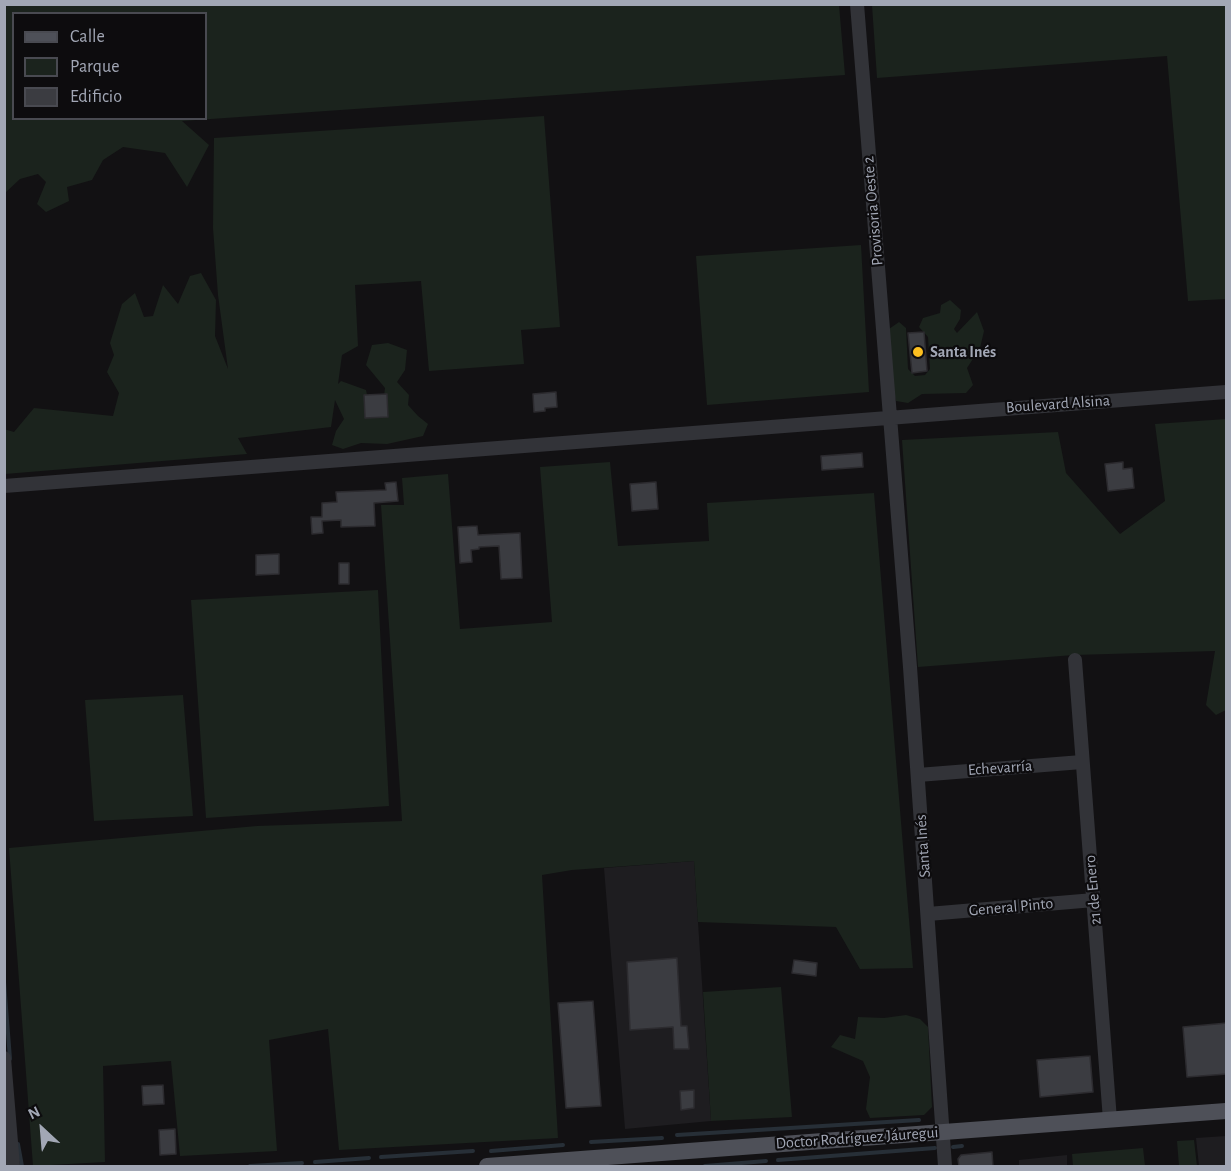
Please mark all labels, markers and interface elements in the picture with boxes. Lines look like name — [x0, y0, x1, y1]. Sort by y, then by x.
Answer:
legend — [12, 12, 207, 120]
text: Calle — [70, 28, 105, 46]
text: Parque — [70, 58, 119, 76]
text: Edificio — [70, 88, 122, 106]
street label: Provisoria Oeste 2 — [859, 155, 887, 267]
place label: Santa Inés — [930, 342, 996, 362]
marker: Santa Inés — [911, 345, 925, 359]
street label: Boulevard Alsina — [1005, 391, 1111, 417]
street label: Echevarría — [967, 756, 1033, 780]
street label: Santa Inés — [911, 814, 935, 878]
street label: 21 de Enero — [1080, 854, 1106, 926]
street label: General Pinto — [968, 894, 1054, 920]
north arrow — [12, 1099, 72, 1159]
text: N — [26, 1103, 43, 1122]
street label: Doctor Rodríguez Jáuregui — [775, 1123, 939, 1153]

